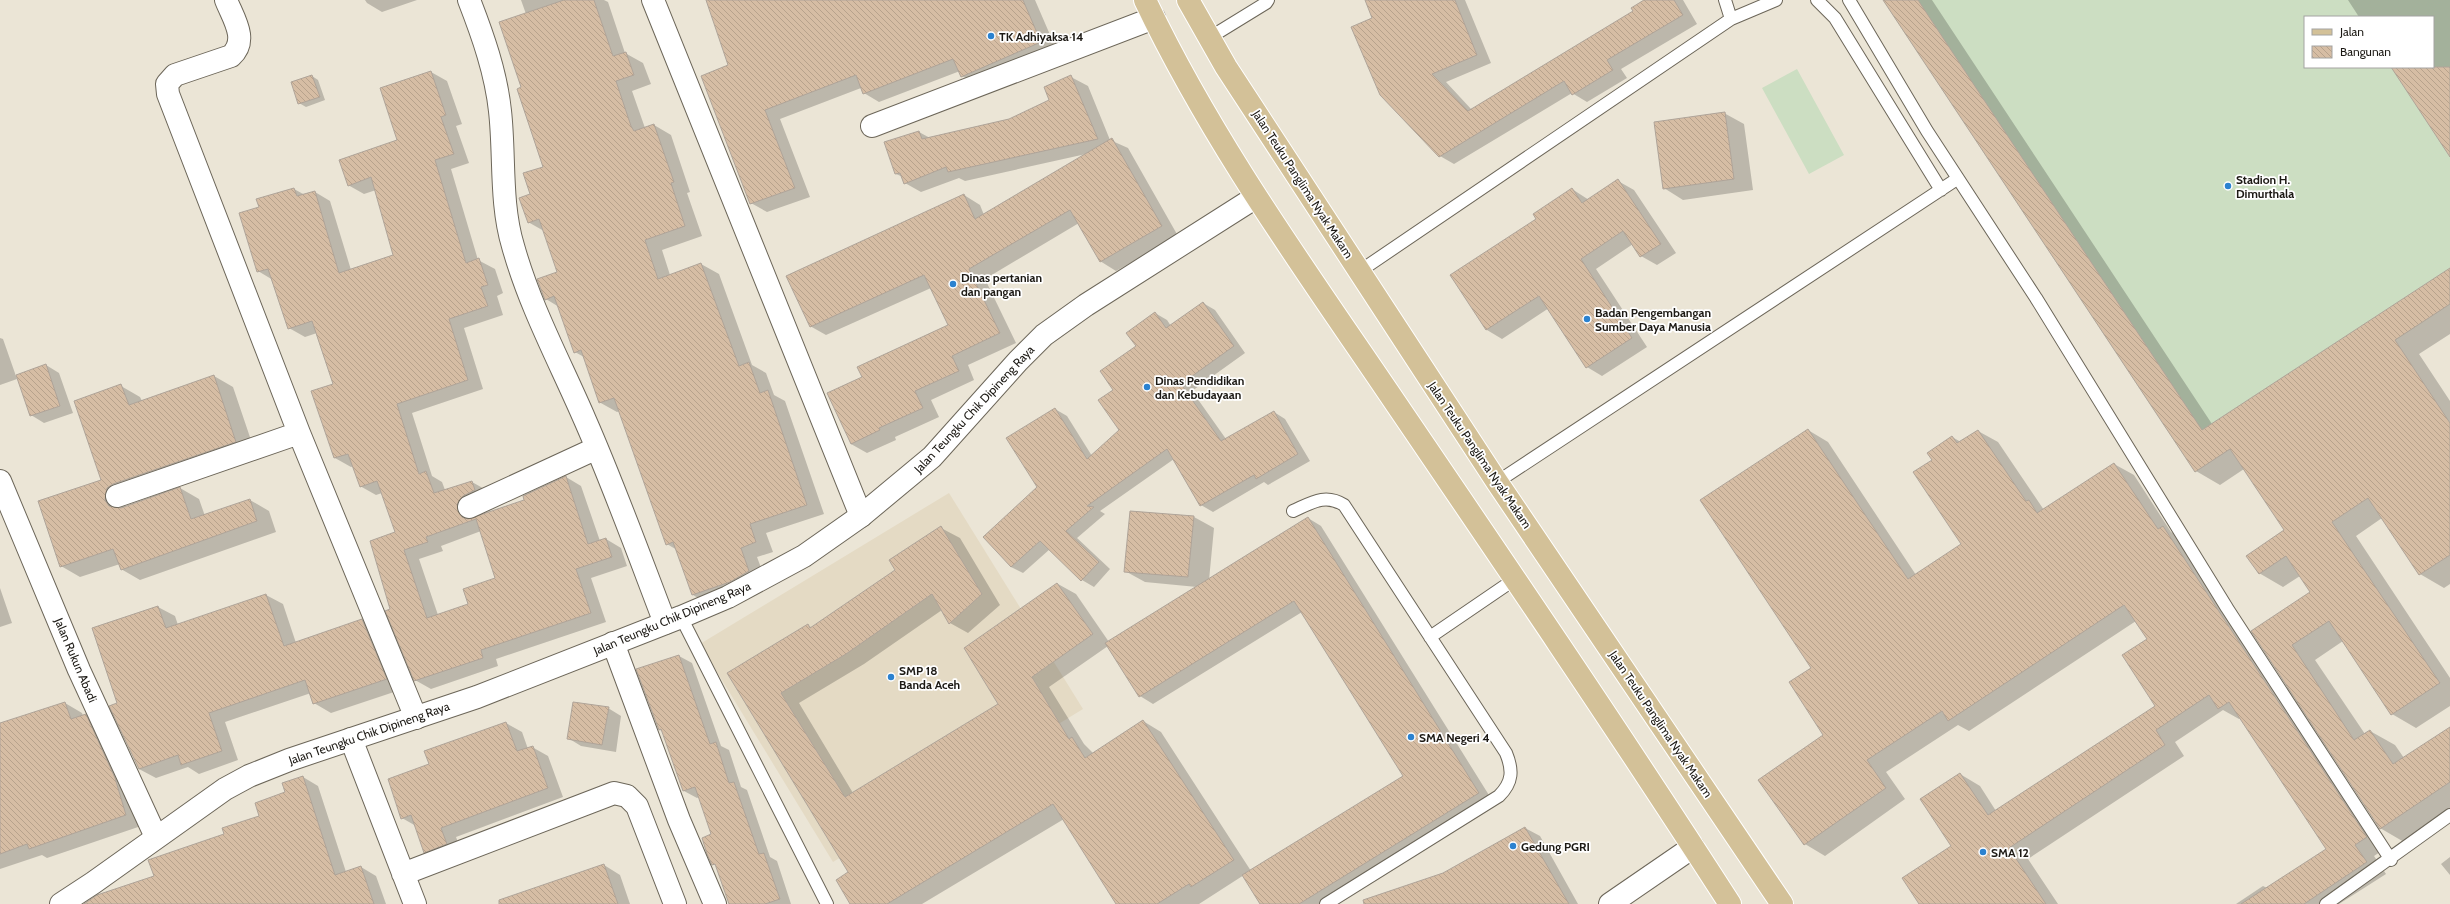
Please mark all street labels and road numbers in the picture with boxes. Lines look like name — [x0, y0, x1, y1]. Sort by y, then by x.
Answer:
street label: Jalan Teuku Panglima Nyak Makam — [1249, 106, 1357, 261]
street label: Jalan Teungku Chik Dipineng Raya — [910, 342, 1037, 477]
street label: Jalan Teuku Panglima Nyak Makam — [1425, 378, 1535, 531]
street label: Jalan Teungku Chik Dipineng Raya — [590, 578, 753, 658]
street label: Jalan Rukun Abadi — [51, 615, 101, 704]
street label: Jalan Teuku Panglima Nyak Makam — [1606, 647, 1716, 800]
street label: Jalan Teungku Chik Dipineng Raya — [286, 698, 452, 768]

